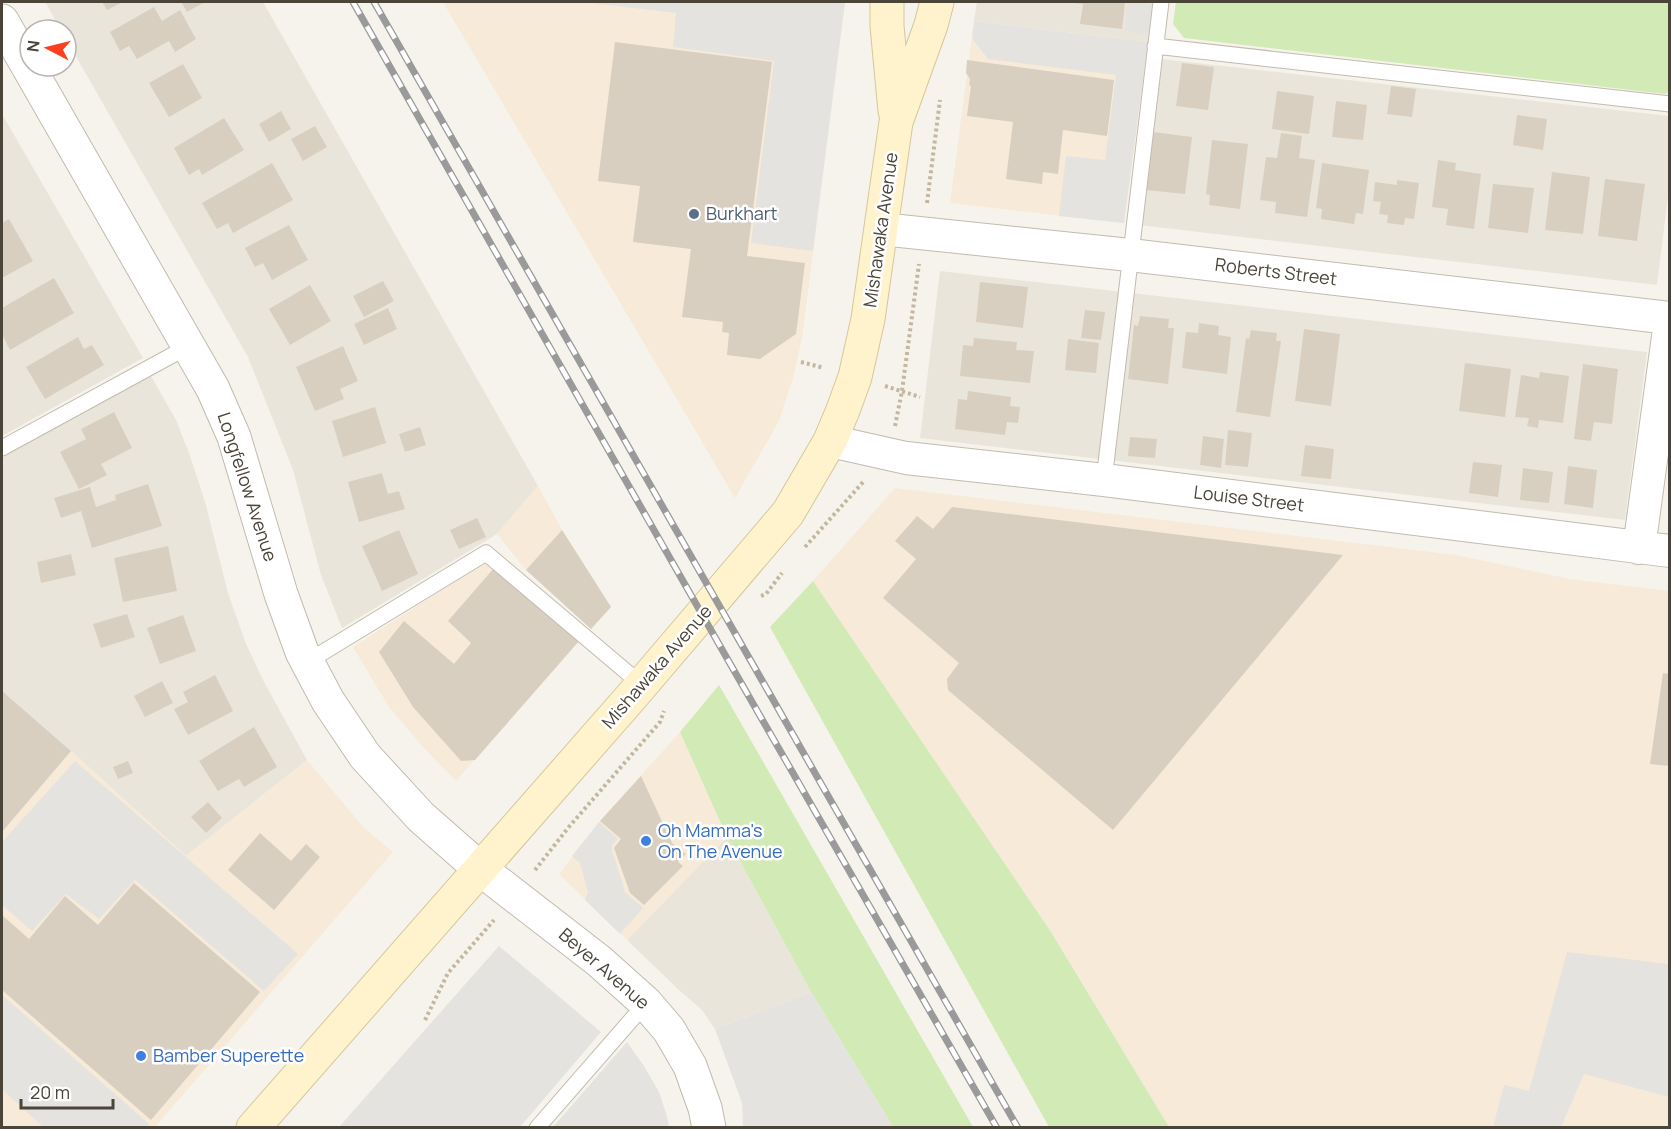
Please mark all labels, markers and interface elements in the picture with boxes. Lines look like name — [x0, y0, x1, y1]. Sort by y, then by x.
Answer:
north arrow — [18, 18, 78, 78]
text: N — [21, 39, 45, 53]
street label: Mishawaka Avenue — [857, 151, 903, 309]
place label: Burkhart — [706, 201, 778, 225]
marker: Burkhart — [687, 207, 701, 221]
street label: Roberts Street — [1214, 252, 1339, 290]
street label: Longfellow Avenue — [213, 409, 283, 564]
street label: Louise Street — [1192, 479, 1306, 517]
street label: Mishawaka Avenue — [596, 599, 717, 733]
place label: Oh Mamma's On The Avenue — [658, 818, 783, 863]
marker: Oh Mamma's On The Avenue — [639, 834, 653, 848]
street label: Beyer Avenue — [554, 922, 655, 1014]
place label: Bamber Superette — [153, 1043, 304, 1067]
marker: Bamber Superette — [134, 1049, 148, 1063]
scale bar — [21, 1072, 112, 1110]
text: 20 m — [30, 1080, 70, 1104]

